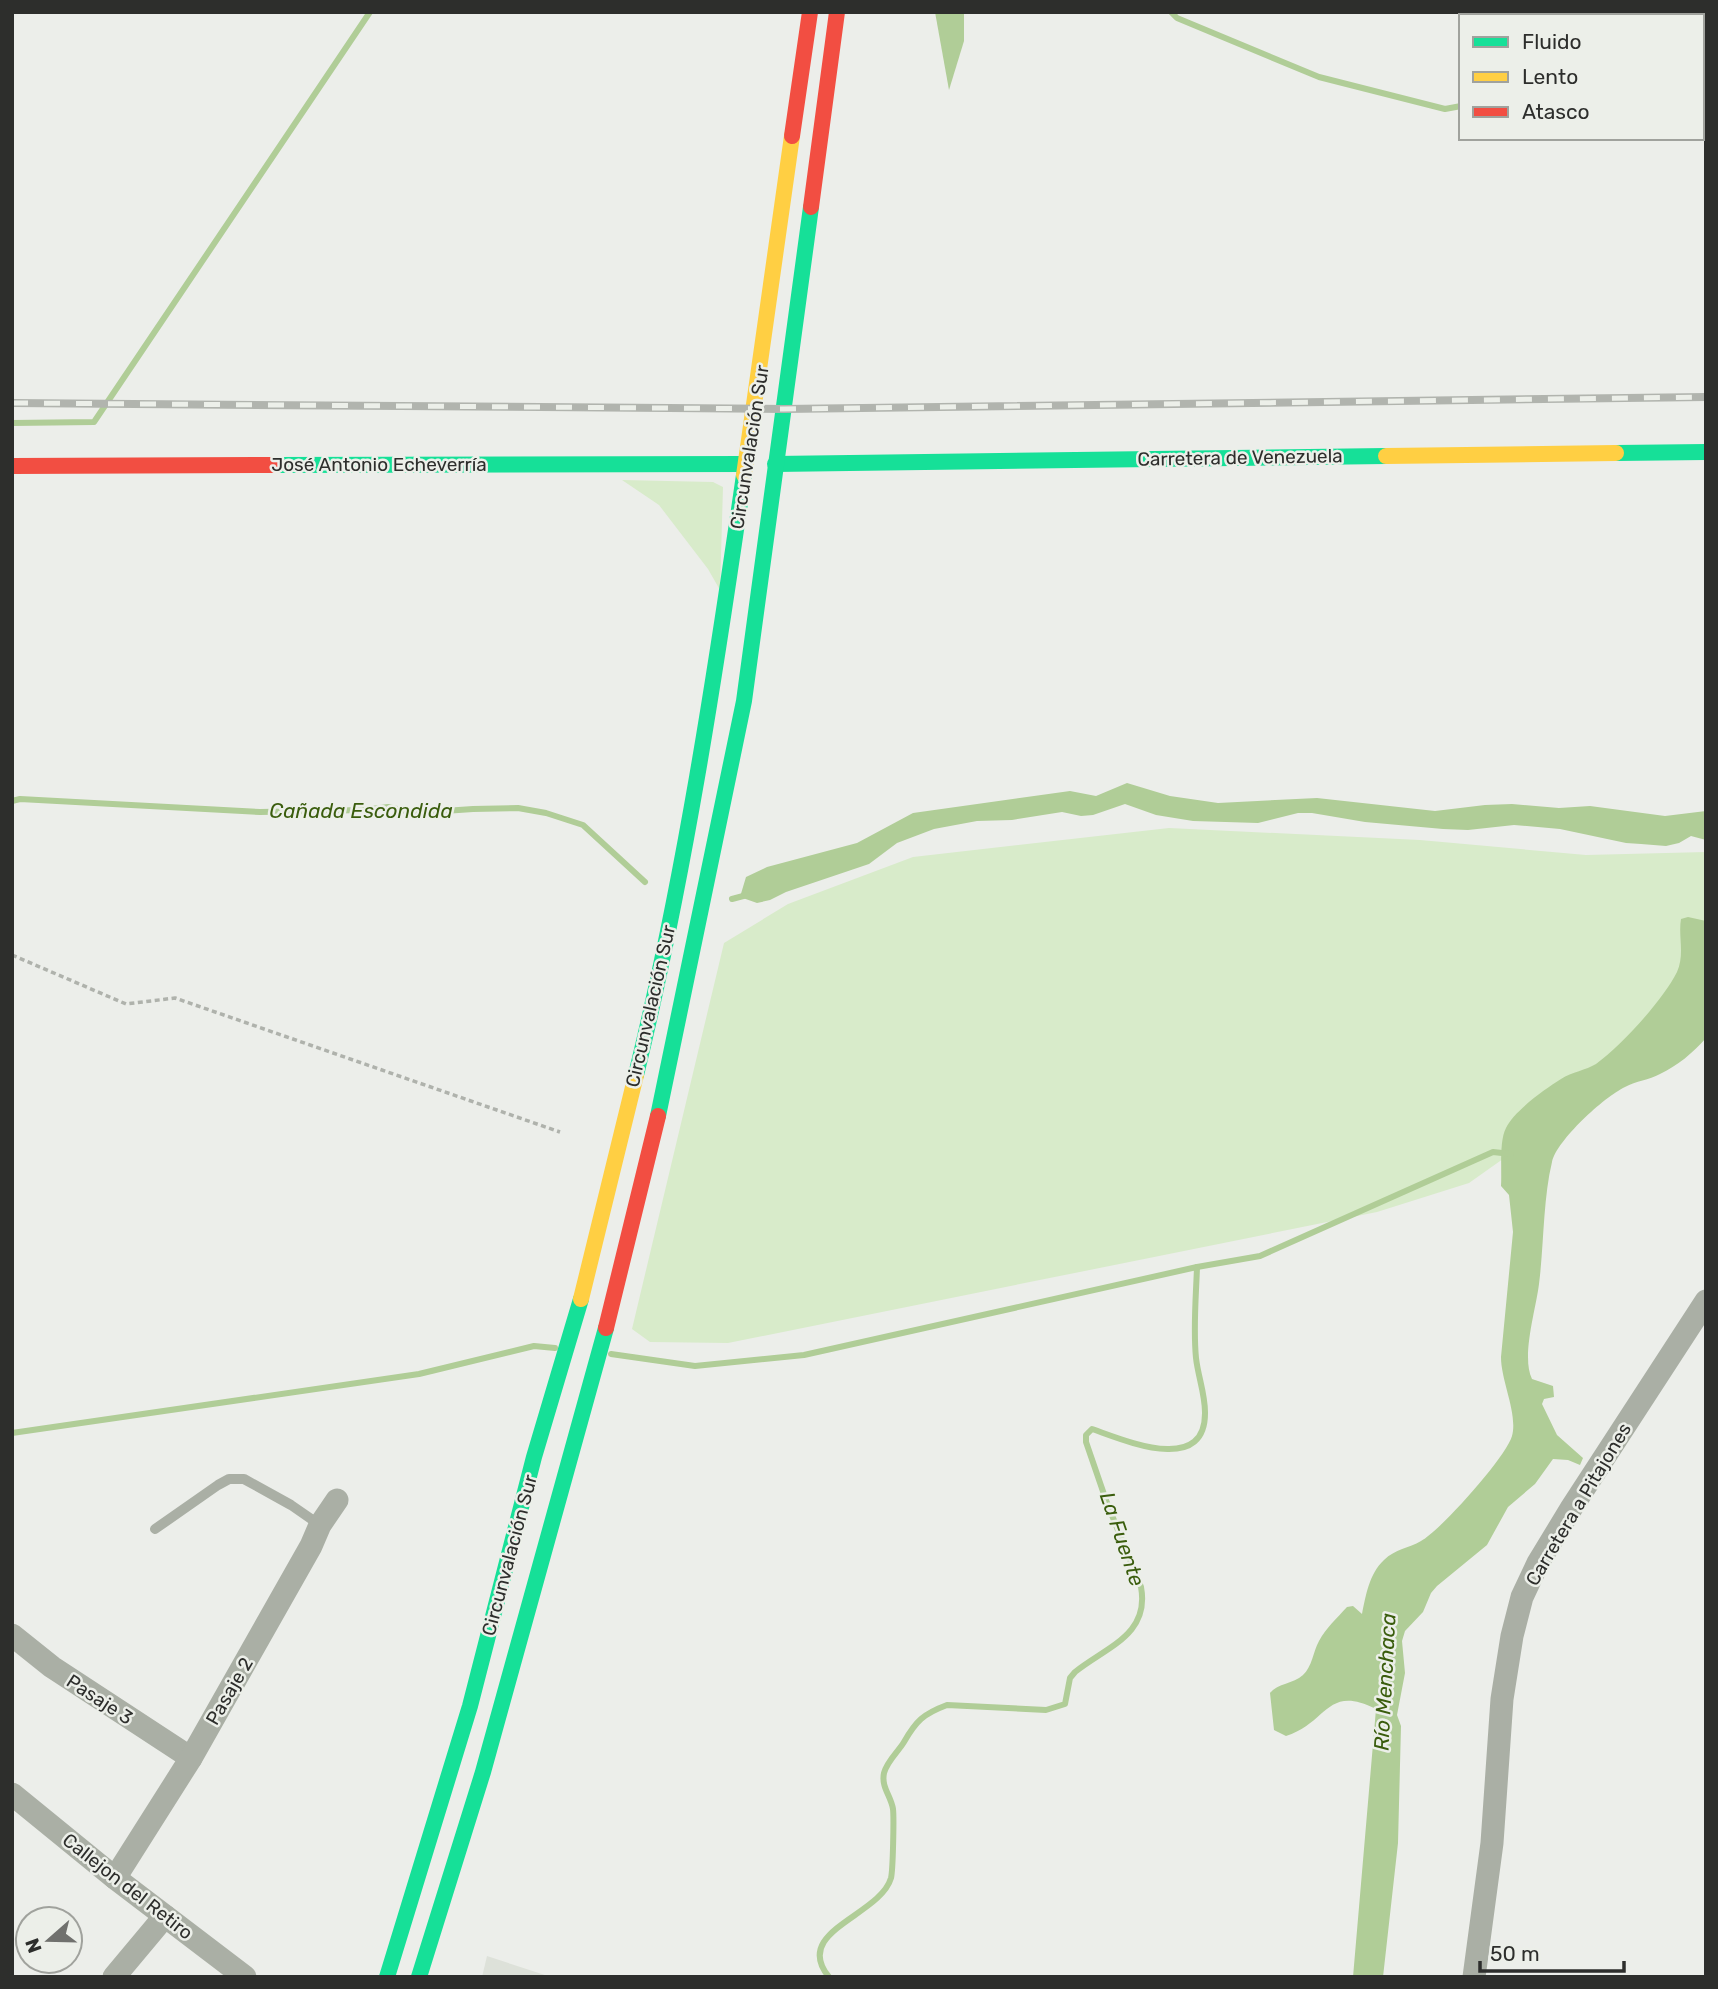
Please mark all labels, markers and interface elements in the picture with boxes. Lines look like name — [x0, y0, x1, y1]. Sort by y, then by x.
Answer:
legend — [1459, 14, 1704, 140]
text: Fluido — [1522, 29, 1582, 54]
text: Lento — [1522, 64, 1578, 89]
text: Atasco — [1522, 99, 1590, 124]
street label: Circunvalación Sur — [725, 363, 774, 531]
street label: Carretera de Venezuela — [1137, 444, 1343, 471]
street label: José Antonio Echeverría — [271, 453, 487, 476]
water label: Cañada Escondida — [269, 798, 453, 823]
street label: Circunvalación Sur — [621, 922, 681, 1089]
street label: Carretera a Pitajones — [1521, 1419, 1636, 1590]
street label: Circunvalación Sur — [477, 1471, 542, 1638]
water label: La Fuente — [1095, 1488, 1150, 1590]
water label: Río Menchaca — [1368, 1612, 1401, 1751]
street label: Pasaje 2 — [201, 1653, 258, 1729]
street label: Pasaje 3 — [62, 1670, 137, 1729]
street label: Callejon del Retiro — [58, 1828, 197, 1944]
north arrow — [14, 1905, 84, 1975]
scale bar — [1480, 1930, 1624, 1974]
text: N — [20, 1935, 47, 1956]
text: 50 m — [1490, 1941, 1540, 1966]

